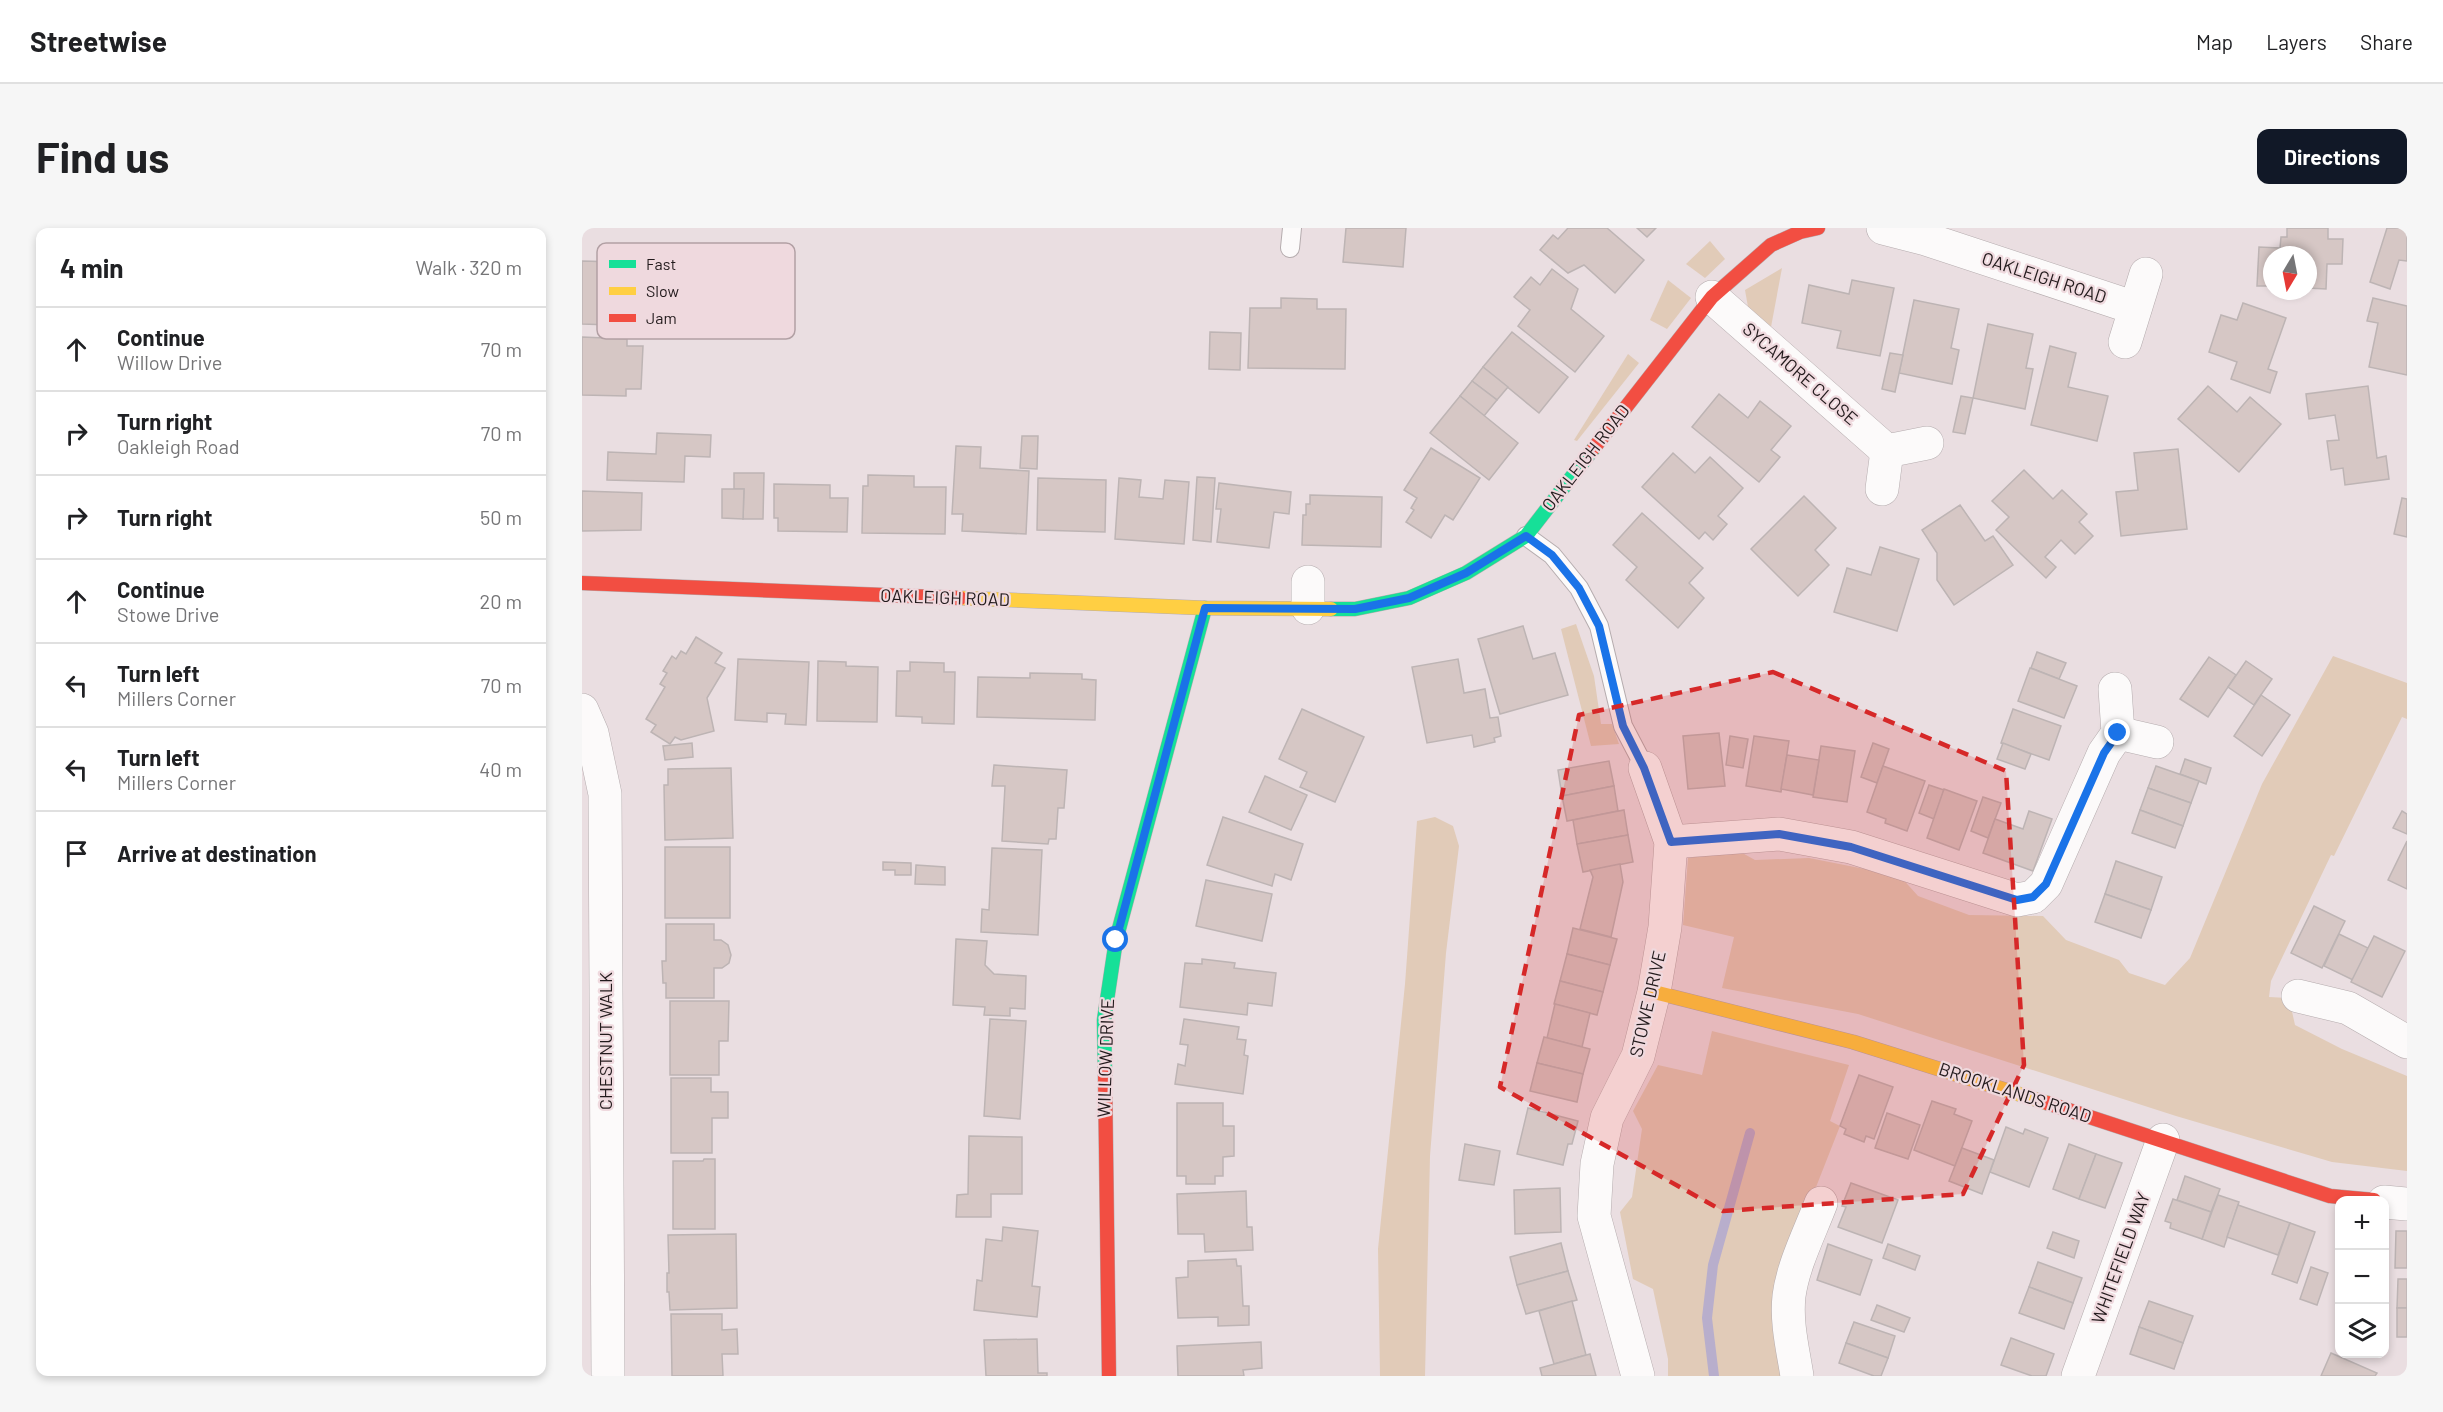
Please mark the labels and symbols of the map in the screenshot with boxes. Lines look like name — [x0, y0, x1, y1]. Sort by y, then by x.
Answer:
legend — [597, 243, 795, 339]
north arrow — [2263, 246, 2317, 300]
street label: OAKLEIGH ROAD — [1979, 247, 2109, 308]
text: Fast — [646, 254, 676, 273]
text: Slow — [646, 281, 679, 300]
text: Jam — [646, 308, 677, 327]
street label: SYCAMORE CLOSE — [1739, 317, 1863, 429]
street label: OAKLEIGH ROAD — [1537, 400, 1634, 515]
street label: OAKLEIGH ROAD — [880, 584, 1010, 610]
route end — [2104, 719, 2130, 745]
route start — [1102, 926, 1128, 952]
street label: STOWE DRIVE — [1624, 948, 1670, 1059]
street label: CHESTNUT WALK — [594, 972, 616, 1110]
street label: WILLOW DRIVE — [1092, 998, 1118, 1118]
street label: BROOKLANDS ROAD — [1936, 1057, 2094, 1127]
street label: WHITEFIELD WAY — [2086, 1189, 2154, 1326]

